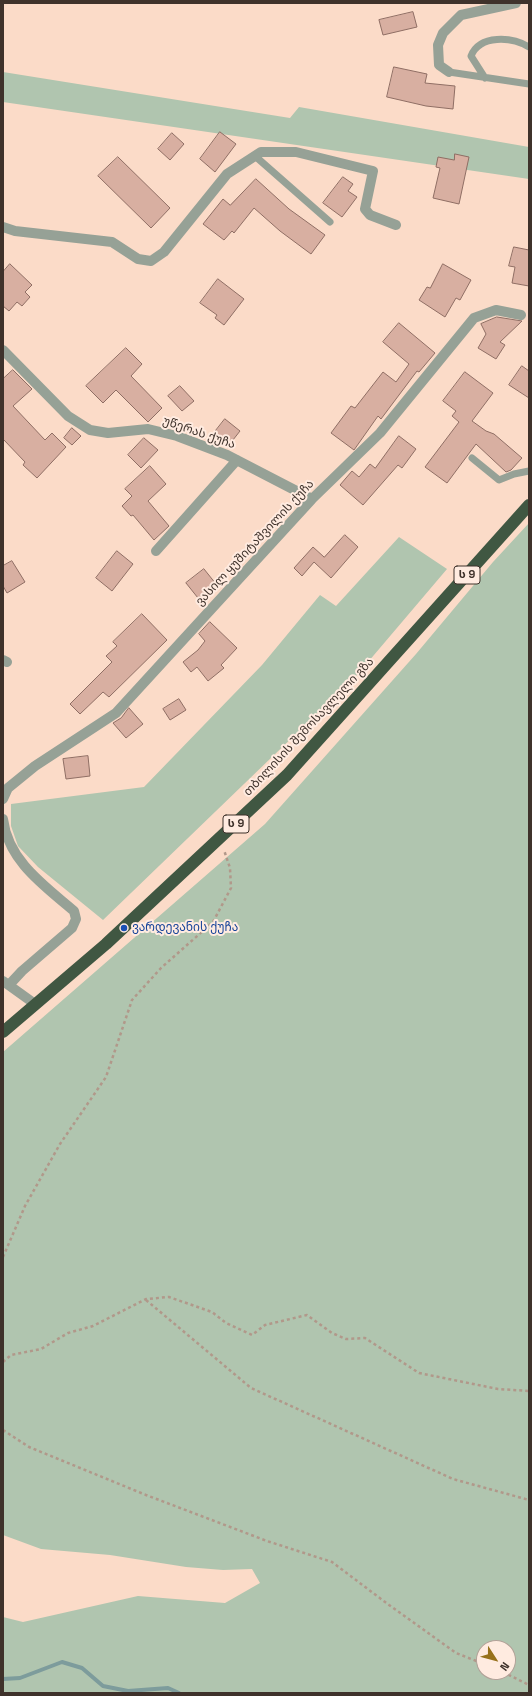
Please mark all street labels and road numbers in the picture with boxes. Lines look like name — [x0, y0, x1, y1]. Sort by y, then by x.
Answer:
street label: უწერას ქუჩა — [161, 414, 237, 452]
street label: ვასილ ყუშიტაშვილის ქუჩა — [193, 477, 317, 609]
road number: ს 9 — [454, 566, 480, 584]
street label: თბილისის შემოსავლელი გზა — [241, 655, 377, 799]
road number: ს 9 — [223, 815, 249, 833]

